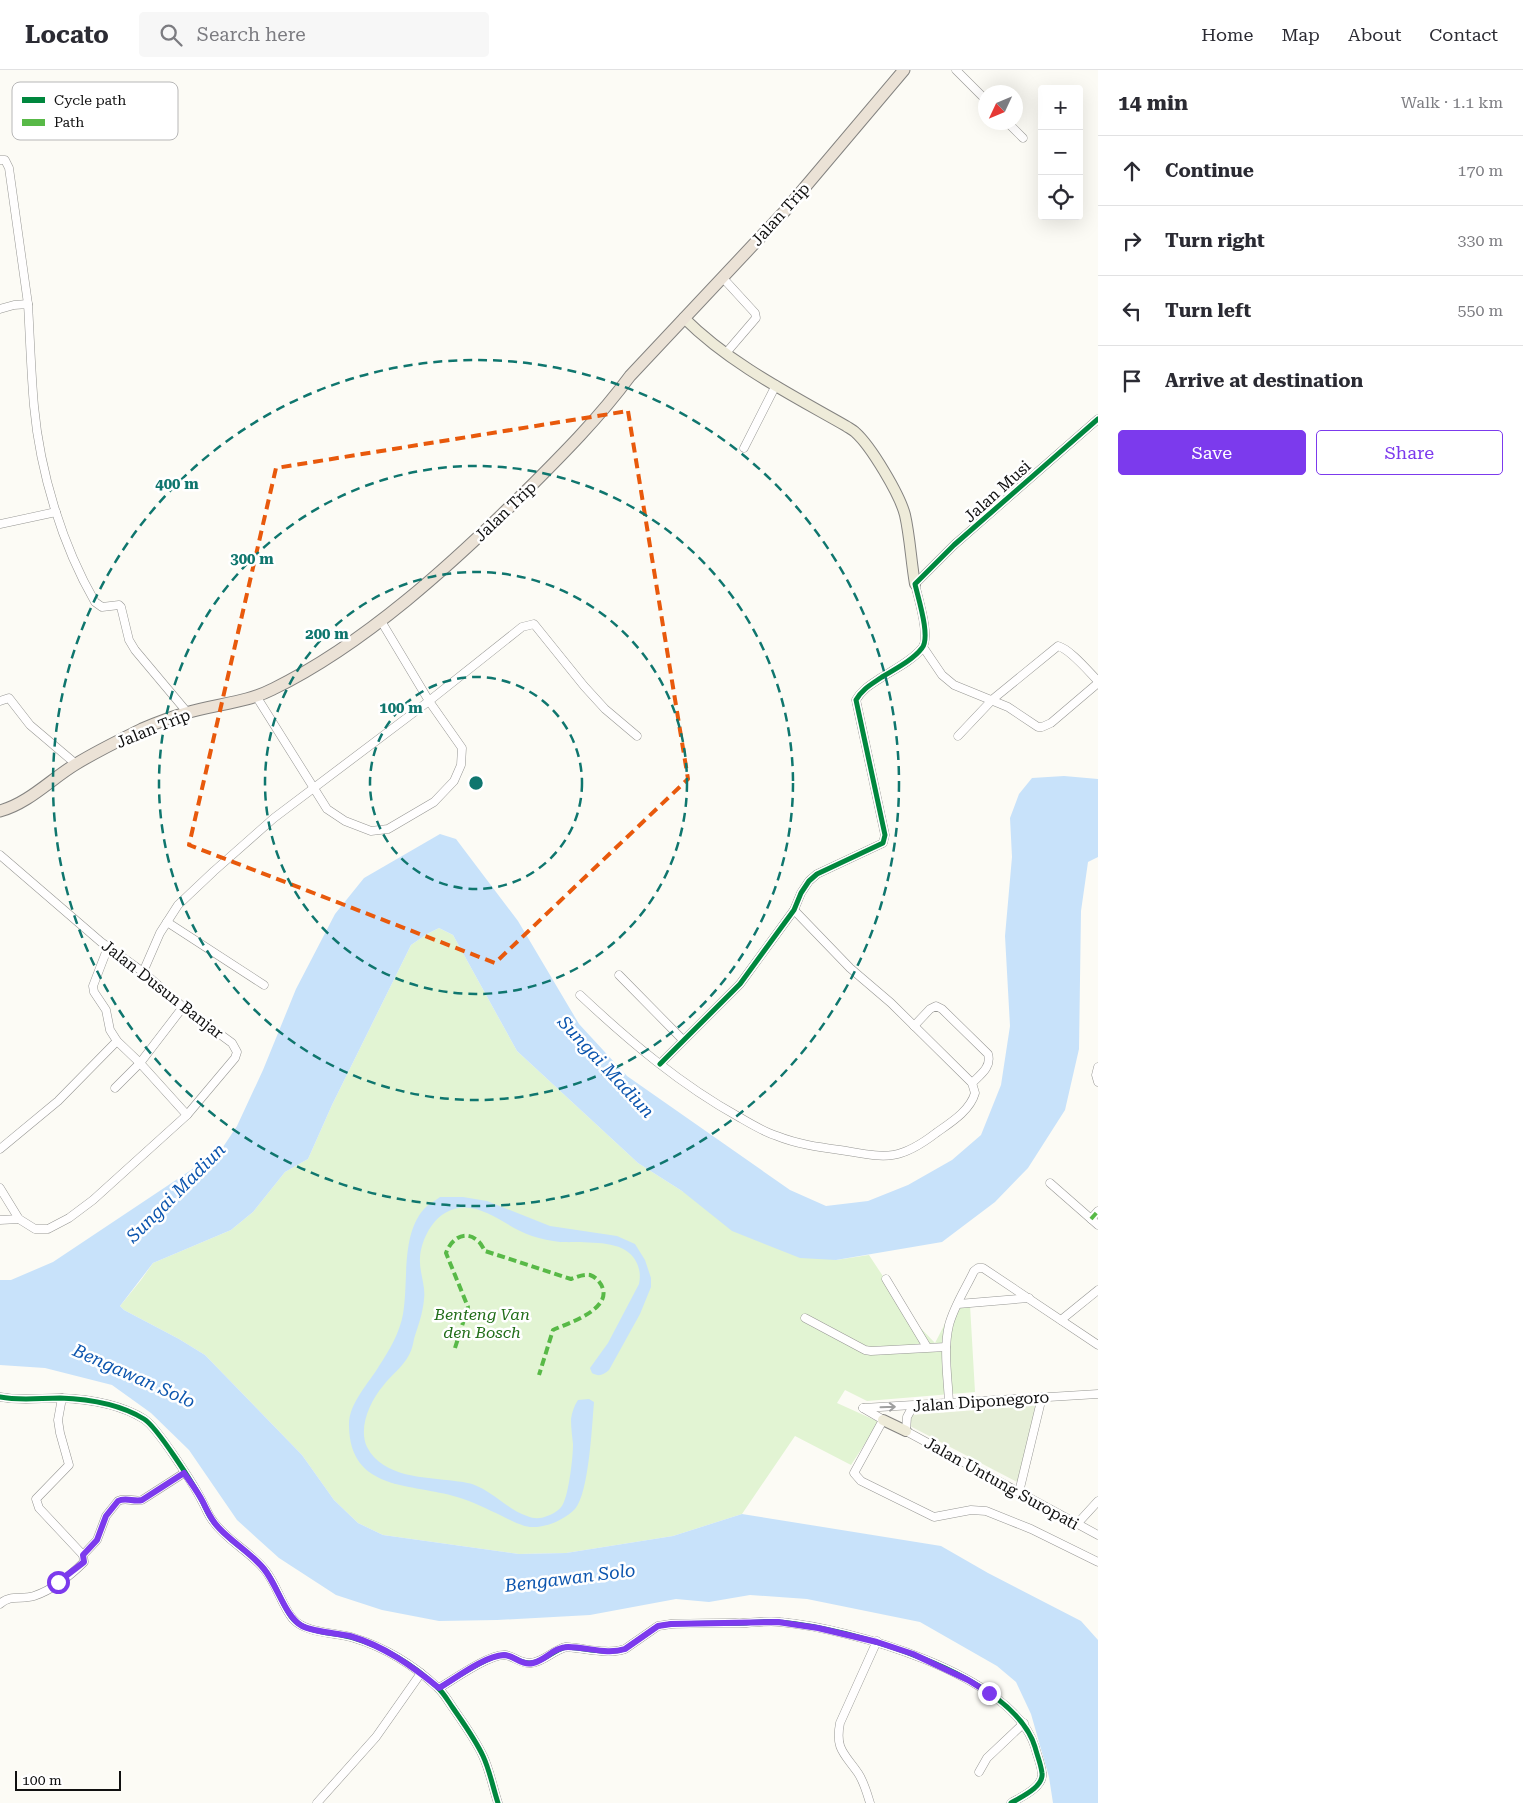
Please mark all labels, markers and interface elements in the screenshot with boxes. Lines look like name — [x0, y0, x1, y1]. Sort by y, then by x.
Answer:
search box — [139, 12, 489, 57]
text: Locato — [25, 21, 109, 49]
icon: search — [157, 21, 185, 49]
text: Search here — [197, 23, 306, 46]
text: Home — [1201, 24, 1253, 45]
text: Map — [1281, 24, 1320, 45]
text: About — [1348, 24, 1401, 45]
text: Contact — [1429, 24, 1498, 45]
legend — [12, 82, 178, 140]
north arrow — [978, 85, 1023, 130]
map controls — [1038, 85, 1083, 220]
button: + — [1038, 85, 1083, 130]
text: 14 min — [1118, 91, 1188, 115]
text: Cycle path — [54, 92, 126, 108]
text: Walk · 1.1 km — [1401, 93, 1503, 112]
text: Path — [54, 114, 84, 130]
button: − — [1038, 130, 1083, 175]
icon: ahead — [1118, 157, 1146, 185]
text: Continue — [1165, 159, 1254, 182]
text: 170 m — [1457, 161, 1503, 180]
button: locate — [1038, 175, 1083, 220]
street label: Jalan Trip — [747, 179, 814, 250]
icon: right — [1118, 227, 1146, 255]
text: Turn right — [1165, 229, 1265, 252]
text: 330 m — [1457, 231, 1503, 250]
icon: left — [1118, 297, 1146, 325]
text: Turn left — [1165, 299, 1251, 322]
text: 550 m — [1457, 301, 1503, 320]
icon: arrive — [1118, 367, 1146, 395]
text: Arrive at destination — [1165, 369, 1363, 392]
button: Save — [1118, 430, 1306, 475]
button: Share — [1316, 430, 1503, 475]
street label: Jalan Musi — [960, 456, 1035, 526]
text: 400 m — [155, 475, 199, 493]
street label: Jalan Trip — [471, 477, 540, 545]
text: 300 m — [230, 550, 274, 568]
text: 200 m — [305, 625, 349, 643]
text: 100 m — [379, 699, 423, 717]
street label: Jalan Trip — [113, 705, 193, 752]
centre of rings — [467, 774, 485, 792]
street label: Jalan Dusun Banjar — [98, 936, 228, 1043]
water label: Sungai Madiun — [553, 1011, 659, 1122]
water label: Sungai Madiun — [121, 1139, 230, 1247]
park label: Benteng Van den Bosch — [433, 1305, 530, 1342]
water label: Bengawan Solo — [69, 1339, 199, 1412]
street label: Jalan Diponegoro — [912, 1387, 1050, 1416]
one-way arrow — [880, 1402, 896, 1411]
street label: Jalan Untung Suropati — [921, 1433, 1082, 1534]
water label: Bengawan Solo — [502, 1559, 637, 1596]
route start — [47, 1571, 70, 1594]
route end — [978, 1682, 1001, 1705]
scale bar — [15, 1768, 121, 1791]
text: 100 m — [22, 1772, 62, 1788]

